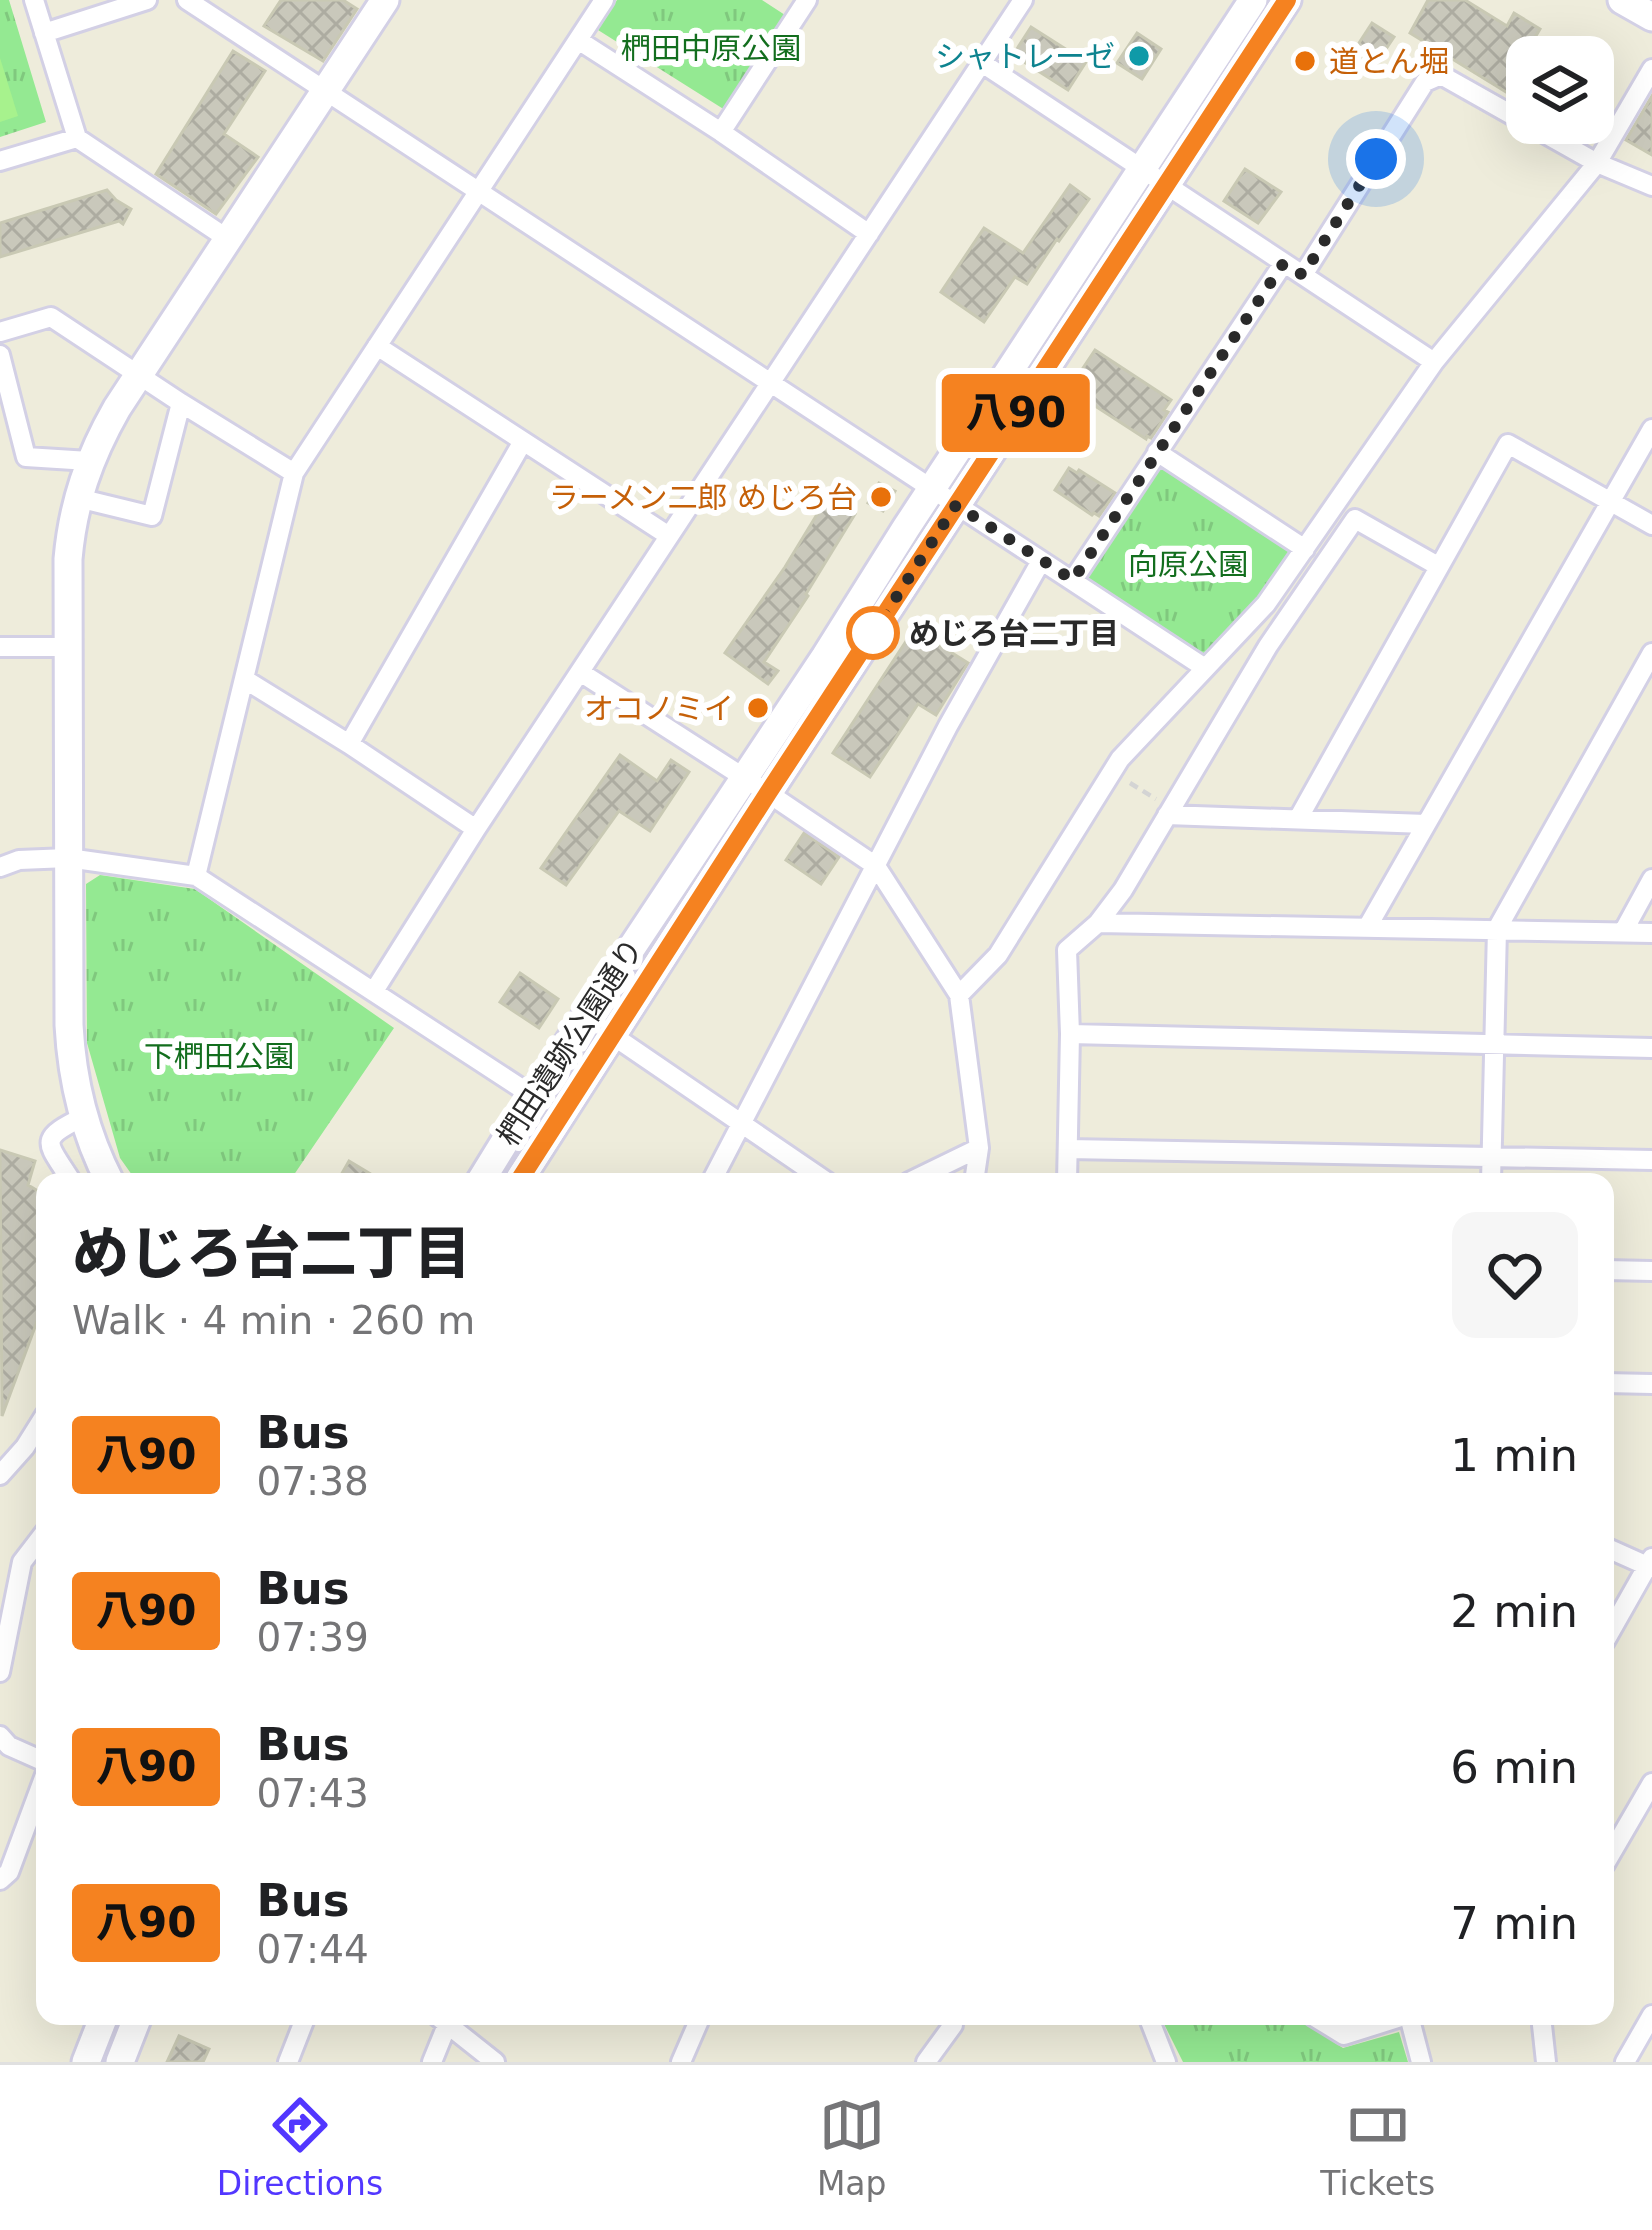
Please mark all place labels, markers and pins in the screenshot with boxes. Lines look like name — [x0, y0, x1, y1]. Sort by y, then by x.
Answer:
place label: シャトレーゼ — [935, 39, 1115, 74]
marker: シャトレーゼ — [1126, 43, 1152, 69]
place label: 道とん堀 — [1329, 44, 1449, 79]
marker: 道とん堀 — [1292, 48, 1318, 74]
place label: ラーメン二郎 めじろ台 — [549, 480, 857, 515]
marker: ラーメン二郎 めじろ台 — [868, 484, 894, 510]
marker: めじろ台二丁目 — [848, 608, 898, 658]
place label: めじろ台二丁目 — [909, 616, 1119, 651]
place label: オコノミイ — [584, 691, 734, 726]
marker: オコノミイ — [745, 695, 771, 721]

